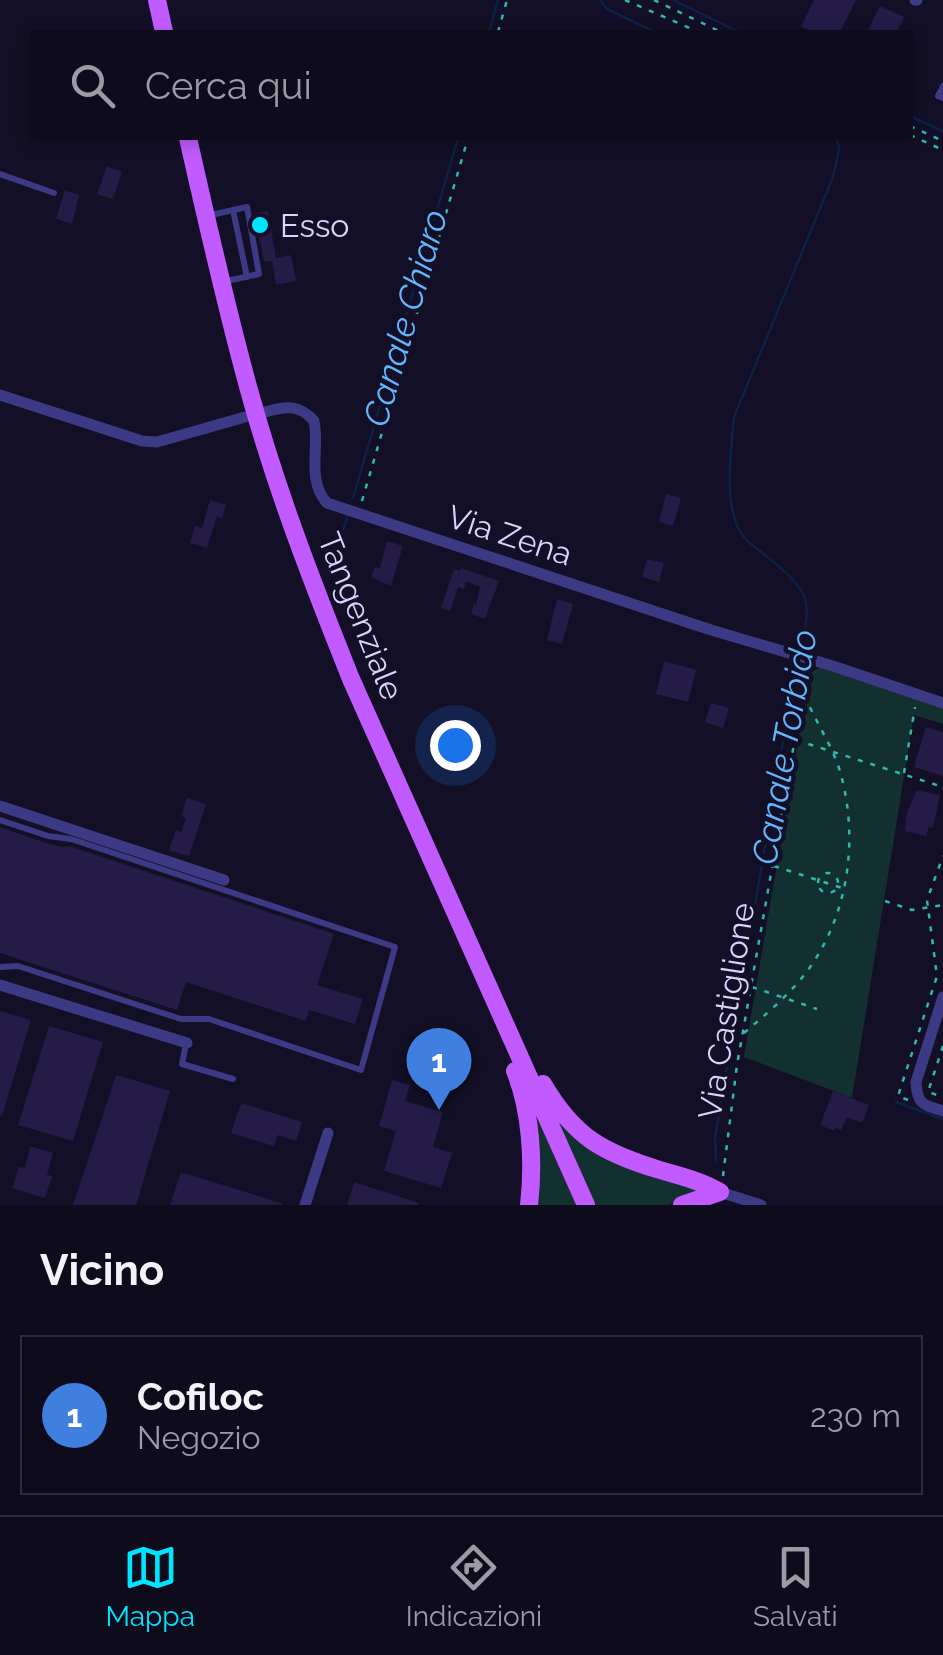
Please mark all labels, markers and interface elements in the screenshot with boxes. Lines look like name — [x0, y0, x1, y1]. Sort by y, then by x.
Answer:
search box — [30, 30, 913, 140]
icon: search — [65, 58, 120, 113]
text: Cerca qui — [145, 63, 312, 108]
water label: Canale Chiaro — [355, 205, 455, 431]
place label: Esso — [280, 207, 349, 244]
marker: Esso — [249, 214, 271, 236]
street label: Via Zena — [443, 498, 577, 572]
street label: Tangenziale — [311, 527, 411, 705]
water label: Canale Torbido — [743, 626, 825, 868]
your location — [430, 720, 481, 771]
street label: Via Castiglione — [691, 900, 761, 1122]
pin: 1 — [406, 1028, 472, 1110]
text: Vicino — [40, 1246, 164, 1295]
text: Cofiloc — [137, 1374, 264, 1419]
text: 1 — [67, 1397, 82, 1434]
text: 230 m — [810, 1397, 901, 1434]
text: Negozio — [137, 1419, 260, 1456]
tab: Mappa — [105, 1540, 195, 1633]
tab: Indicazioni — [406, 1540, 542, 1633]
tab: Salvati — [753, 1540, 838, 1633]

